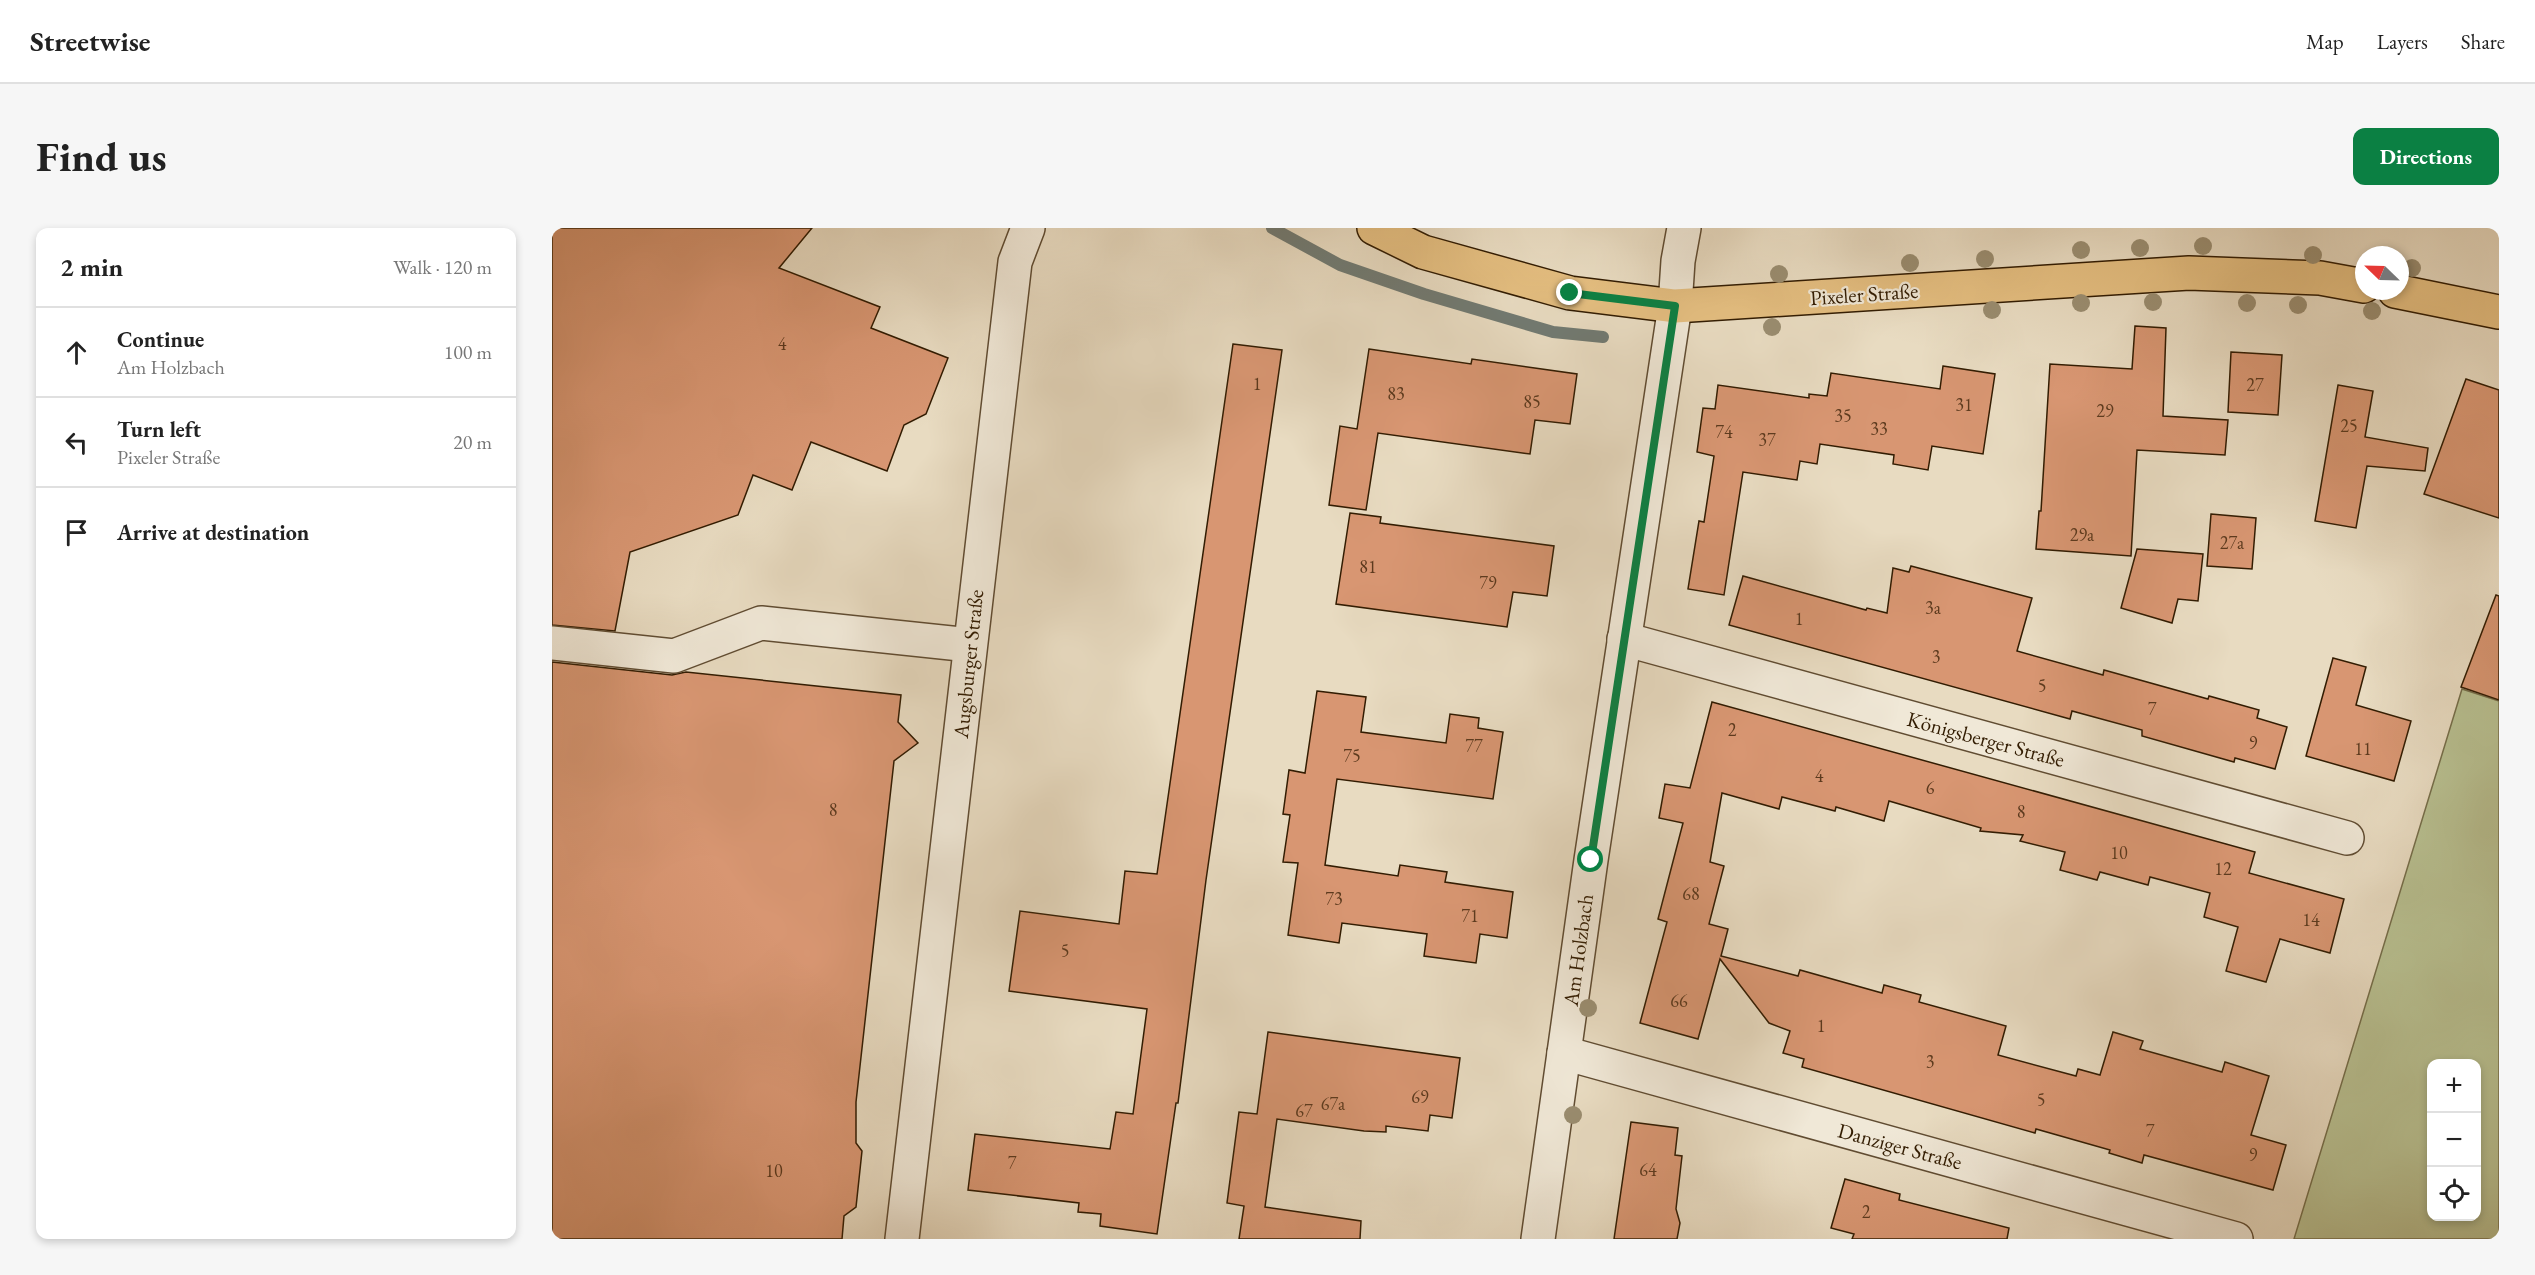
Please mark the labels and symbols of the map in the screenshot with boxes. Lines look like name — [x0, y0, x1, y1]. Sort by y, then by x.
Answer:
north arrow — [2355, 246, 2409, 300]
street label: Pixeler Straße — [1809, 277, 1919, 311]
route end — [1556, 279, 1582, 305]
house number: 4 — [778, 332, 787, 355]
house number: 1 — [1253, 372, 1261, 395]
house number: 27 — [2246, 373, 2264, 396]
house number: 83 — [1387, 382, 1405, 405]
house number: 85 — [1523, 390, 1541, 413]
house number: 31 — [1955, 393, 1973, 416]
house number: 29 — [2096, 399, 2114, 422]
house number: 35 — [1834, 404, 1852, 427]
house number: 25 — [2340, 414, 2358, 437]
house number: 33 — [1870, 417, 1888, 440]
house number: 74 — [1715, 420, 1733, 443]
house number: 37 — [1758, 428, 1776, 451]
house number: 29a — [2070, 523, 2095, 546]
house number: 27a — [2220, 531, 2245, 554]
house number: 81 — [1359, 555, 1377, 578]
house number: 79 — [1479, 571, 1497, 594]
street label: Augsburger Straße — [947, 588, 989, 741]
house number: 3a — [1925, 596, 1942, 619]
house number: 1 — [1795, 607, 1803, 630]
house number: 3 — [1932, 645, 1940, 668]
house number: 5 — [2038, 674, 2046, 697]
house number: 7 — [2148, 697, 2157, 720]
street label: Königsberger Straße — [1904, 705, 2068, 773]
house number: 2 — [1728, 718, 1737, 741]
house number: 9 — [2249, 731, 2258, 754]
house number: 77 — [1465, 734, 1483, 757]
house number: 11 — [2354, 737, 2372, 760]
house number: 75 — [1343, 744, 1361, 767]
house number: 4 — [1815, 764, 1824, 787]
house number: 6 — [1926, 776, 1935, 799]
house number: 8 — [829, 798, 837, 821]
house number: 8 — [2017, 800, 2025, 823]
house number: 10 — [2110, 841, 2128, 864]
route start — [1577, 846, 1603, 872]
house number: 12 — [2214, 857, 2232, 880]
house number: 68 — [1682, 882, 1700, 905]
house number: 73 — [1325, 887, 1343, 910]
street label: Am Holzbach — [1557, 892, 1599, 1009]
house number: 71 — [1461, 904, 1479, 927]
house number: 14 — [2302, 908, 2320, 931]
house number: 5 — [1061, 939, 1069, 962]
house number: 66 — [1670, 989, 1688, 1012]
house number: 1 — [1817, 1014, 1825, 1037]
house number: 3 — [1926, 1050, 1934, 1073]
house number: 69 — [1411, 1085, 1429, 1108]
house number: 5 — [2037, 1088, 2045, 1111]
house number: 67a — [1321, 1092, 1346, 1115]
house number: 67 — [1295, 1099, 1313, 1122]
street label: Danziger Straße — [1835, 1116, 1965, 1176]
house number: 7 — [2146, 1119, 2155, 1142]
house number: 9 — [2249, 1143, 2258, 1166]
house number: 7 — [1008, 1151, 1017, 1174]
house number: 64 — [1639, 1158, 1657, 1181]
house number: 10 — [765, 1159, 783, 1182]
house number: 2 — [1862, 1200, 1871, 1223]

